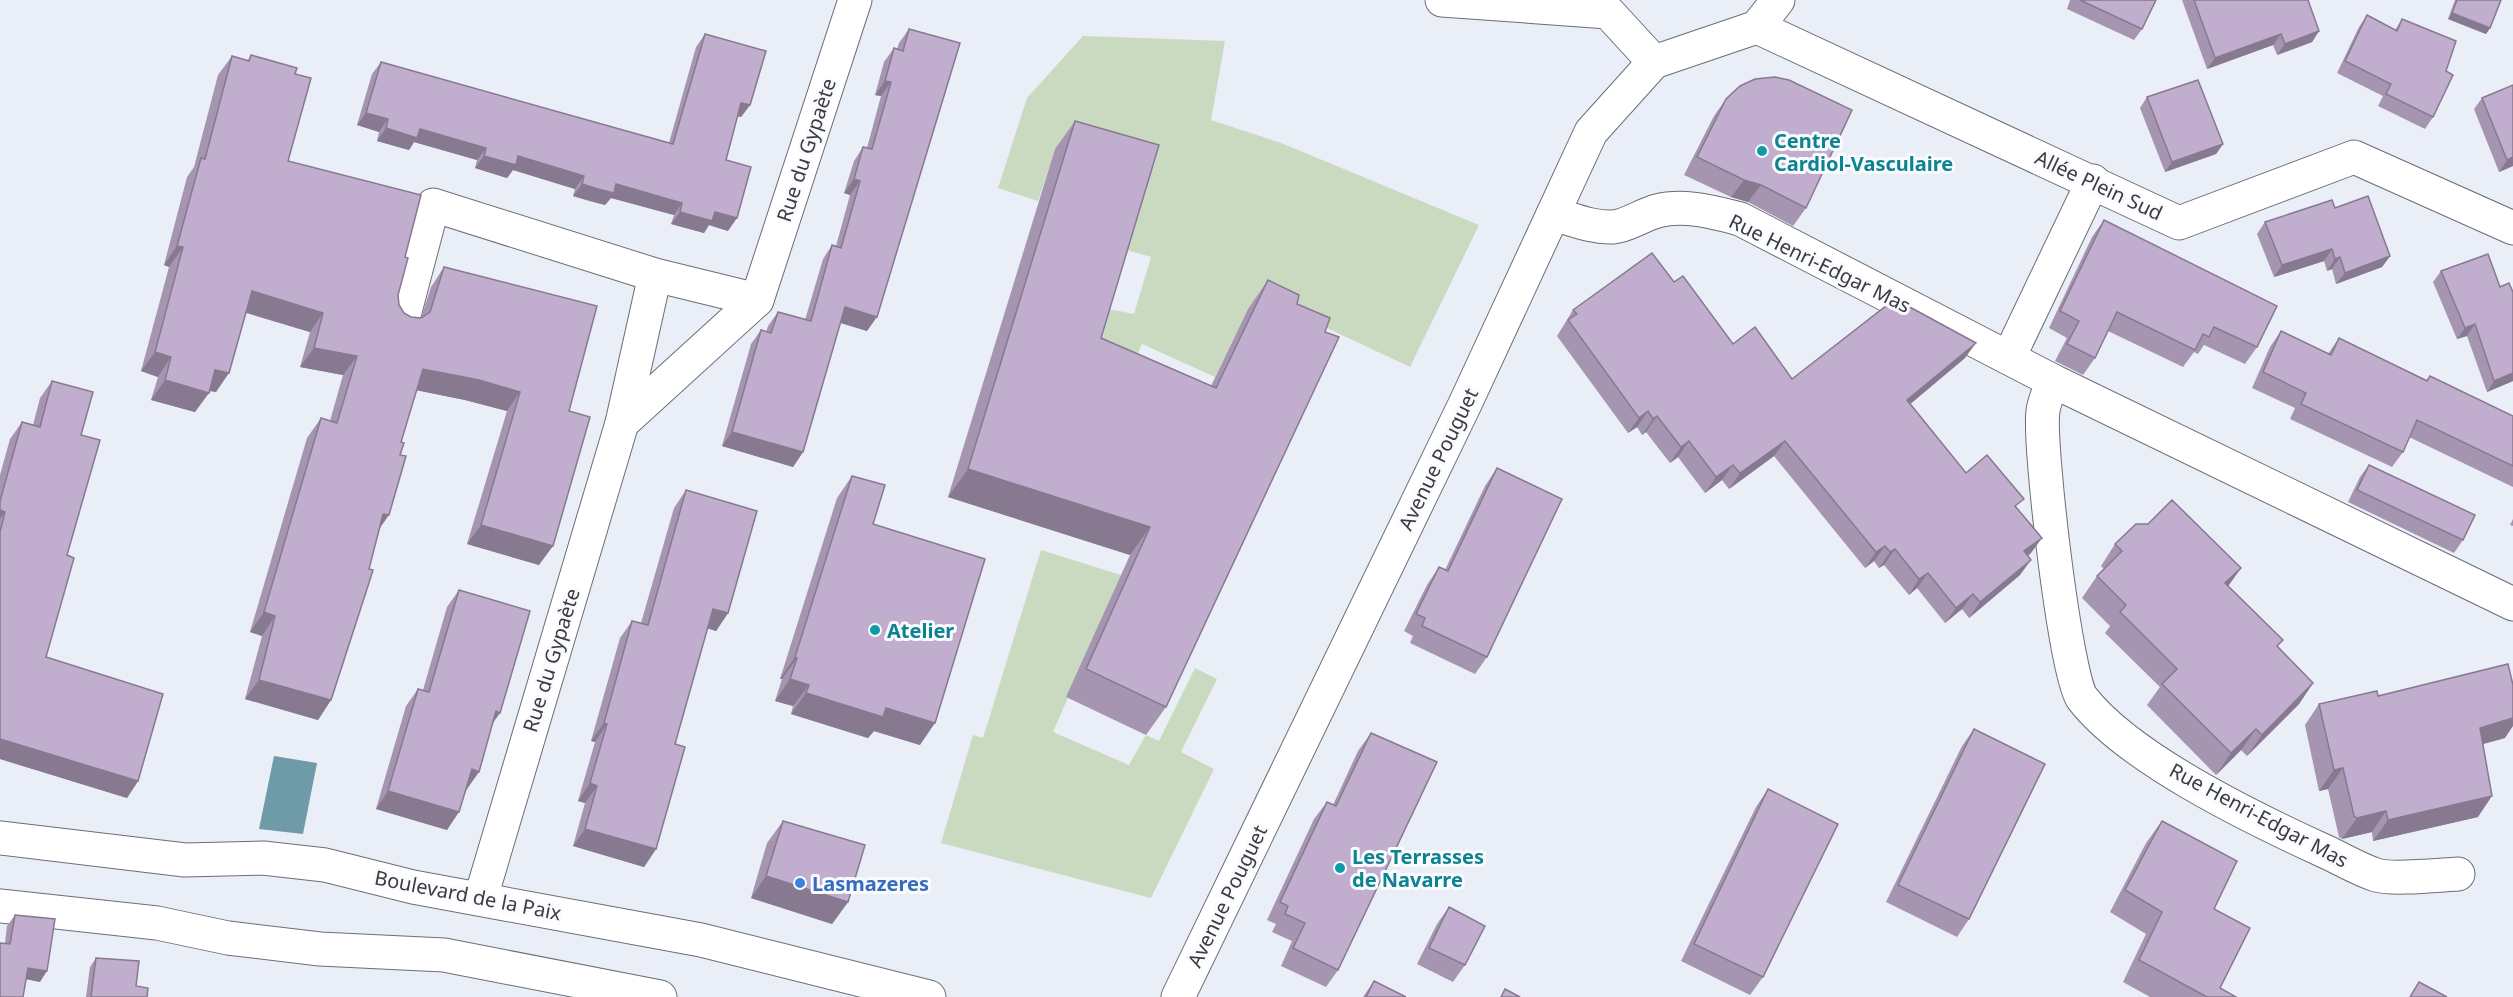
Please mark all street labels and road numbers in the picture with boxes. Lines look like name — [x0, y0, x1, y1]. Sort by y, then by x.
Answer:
street label: Rue du Gypaète — [770, 75, 842, 225]
street label: Allée Plein Sud — [2031, 144, 2167, 226]
street label: Rue Henri-Edgar Mas — [1725, 207, 1915, 319]
street label: Avenue Pouguet — [1392, 383, 1484, 535]
street label: Rue du Gypaète — [516, 585, 586, 735]
street label: Rue Henri-Edgar Mas — [2165, 756, 2353, 874]
street label: Avenue Pouguet — [1181, 820, 1273, 972]
street label: Boulevard de la Paix — [372, 864, 564, 926]

